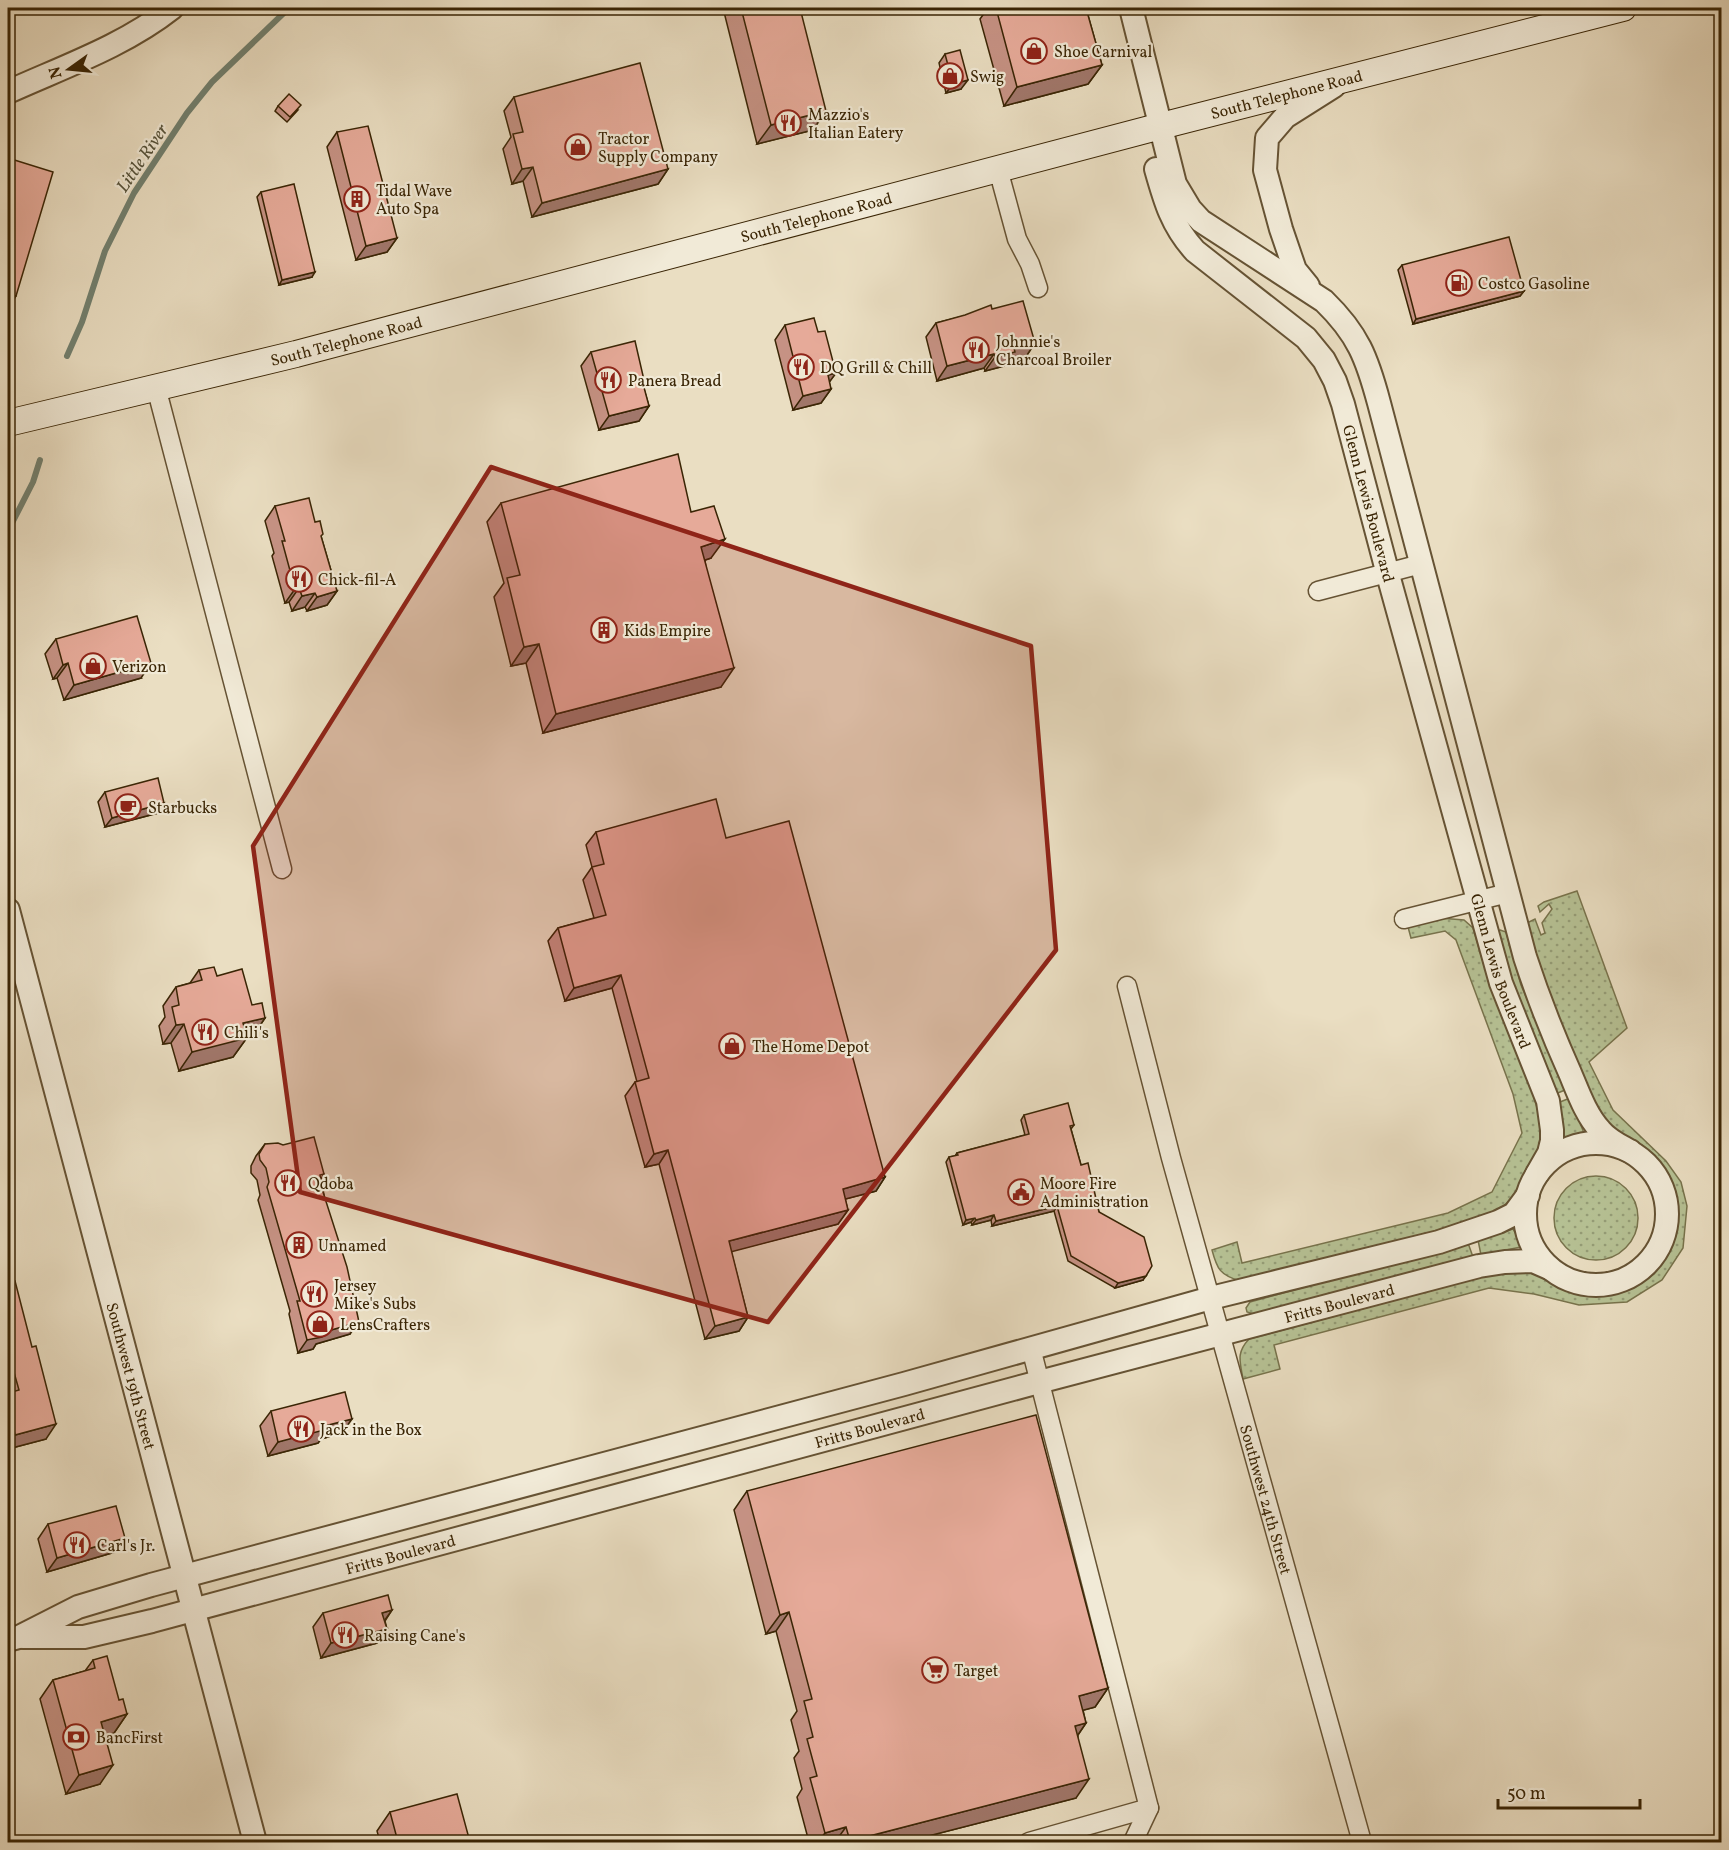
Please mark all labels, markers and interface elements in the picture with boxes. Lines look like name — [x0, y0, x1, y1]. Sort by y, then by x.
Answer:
shop icon: Shoe Carnival — [1019, 36, 1049, 66]
north arrow — [39, 39, 99, 99]
place label: Shoe Carnival — [1054, 42, 1153, 64]
shop icon: Swig — [935, 61, 965, 91]
text: N — [44, 64, 69, 81]
street label: South Telephone Road — [1208, 66, 1365, 126]
place label: Swig — [970, 67, 1004, 89]
place label: Mazzio's Italian Eatery — [808, 105, 904, 145]
restaurant icon: Mazzio's Italian Eatery — [773, 108, 803, 138]
water label: Little River — [111, 120, 175, 198]
place label: Tractor Supply Company — [598, 129, 718, 169]
shop icon: Tractor Supply Company — [563, 132, 593, 162]
place label: Tidal Wave Auto Spa — [376, 181, 452, 221]
building icon: Tidal Wave Auto Spa — [342, 184, 372, 214]
street label: South Telephone Road — [738, 188, 895, 249]
fuel station icon: Costco Gasoline — [1444, 268, 1474, 298]
place label: Costco Gasoline — [1478, 274, 1590, 296]
street label: South Telephone Road — [268, 312, 425, 373]
place label: Johnnie's Charcoal Broiler — [996, 332, 1112, 372]
restaurant icon: Johnnie's Charcoal Broiler — [961, 335, 991, 365]
restaurant icon: DQ Grill & Chill — [786, 352, 816, 382]
place label: DQ Grill & Chill — [820, 358, 932, 380]
restaurant icon: Panera Bread — [593, 365, 623, 395]
place label: Panera Bread — [628, 371, 722, 393]
street label: Glenn Lewis Boulevard — [1336, 423, 1399, 585]
restaurant icon: Chick-fil-A — [284, 564, 314, 594]
place label: Chick-fil-A — [318, 570, 396, 592]
building icon: Kids Empire — [589, 615, 619, 645]
place label: Kids Empire — [624, 621, 711, 643]
shop icon: Verizon — [78, 651, 108, 681]
place label: Verizon — [112, 657, 167, 679]
cafe icon: Starbucks — [113, 792, 143, 822]
place label: Starbucks — [148, 798, 217, 820]
street label: Glenn Lewis Boulevard — [1464, 891, 1535, 1052]
restaurant icon: Chili's — [190, 1017, 220, 1047]
place label: Chili's — [224, 1023, 269, 1045]
shop icon: The Home Depot — [717, 1031, 747, 1061]
place label: The Home Depot — [752, 1037, 870, 1059]
restaurant icon: Qdoba — [273, 1168, 303, 1198]
place label: Qdoba — [308, 1174, 354, 1196]
place label: Moore Fire Administration — [1040, 1174, 1149, 1214]
public building icon: Moore Fire Administration — [1006, 1177, 1036, 1207]
building icon: Unnamed — [284, 1230, 314, 1260]
place label: Unnamed — [318, 1236, 387, 1258]
place label: Jersey Mike's Subs — [334, 1276, 416, 1316]
restaurant icon: Jersey Mike's Subs — [299, 1279, 329, 1309]
street label: Fritts Boulevard — [1282, 1280, 1397, 1330]
street label: Southwest 19th Street — [100, 1300, 160, 1453]
shop icon: LensCrafters — [305, 1309, 335, 1339]
place label: LensCrafters — [340, 1315, 430, 1337]
street label: Fritts Boulevard — [813, 1404, 928, 1455]
restaurant icon: Jack in the Box — [286, 1414, 316, 1444]
place label: Jack in the Box — [320, 1420, 422, 1442]
street label: Southwest 24th Street — [1233, 1423, 1296, 1578]
restaurant icon: Carl's Jr. — [62, 1530, 92, 1560]
street label: Fritts Boulevard — [343, 1531, 458, 1581]
place label: Carl's Jr. — [97, 1536, 155, 1558]
restaurant icon: Raising Cane's — [330, 1620, 360, 1650]
place label: Raising Cane's — [364, 1626, 466, 1648]
supermarket icon: Target — [920, 1655, 950, 1685]
place label: Target — [954, 1661, 999, 1683]
bank icon: BancFirst — [61, 1722, 91, 1752]
place label: BancFirst — [96, 1728, 164, 1750]
scale bar — [1498, 1772, 1640, 1810]
text: 50 m — [1507, 1782, 1546, 1807]

